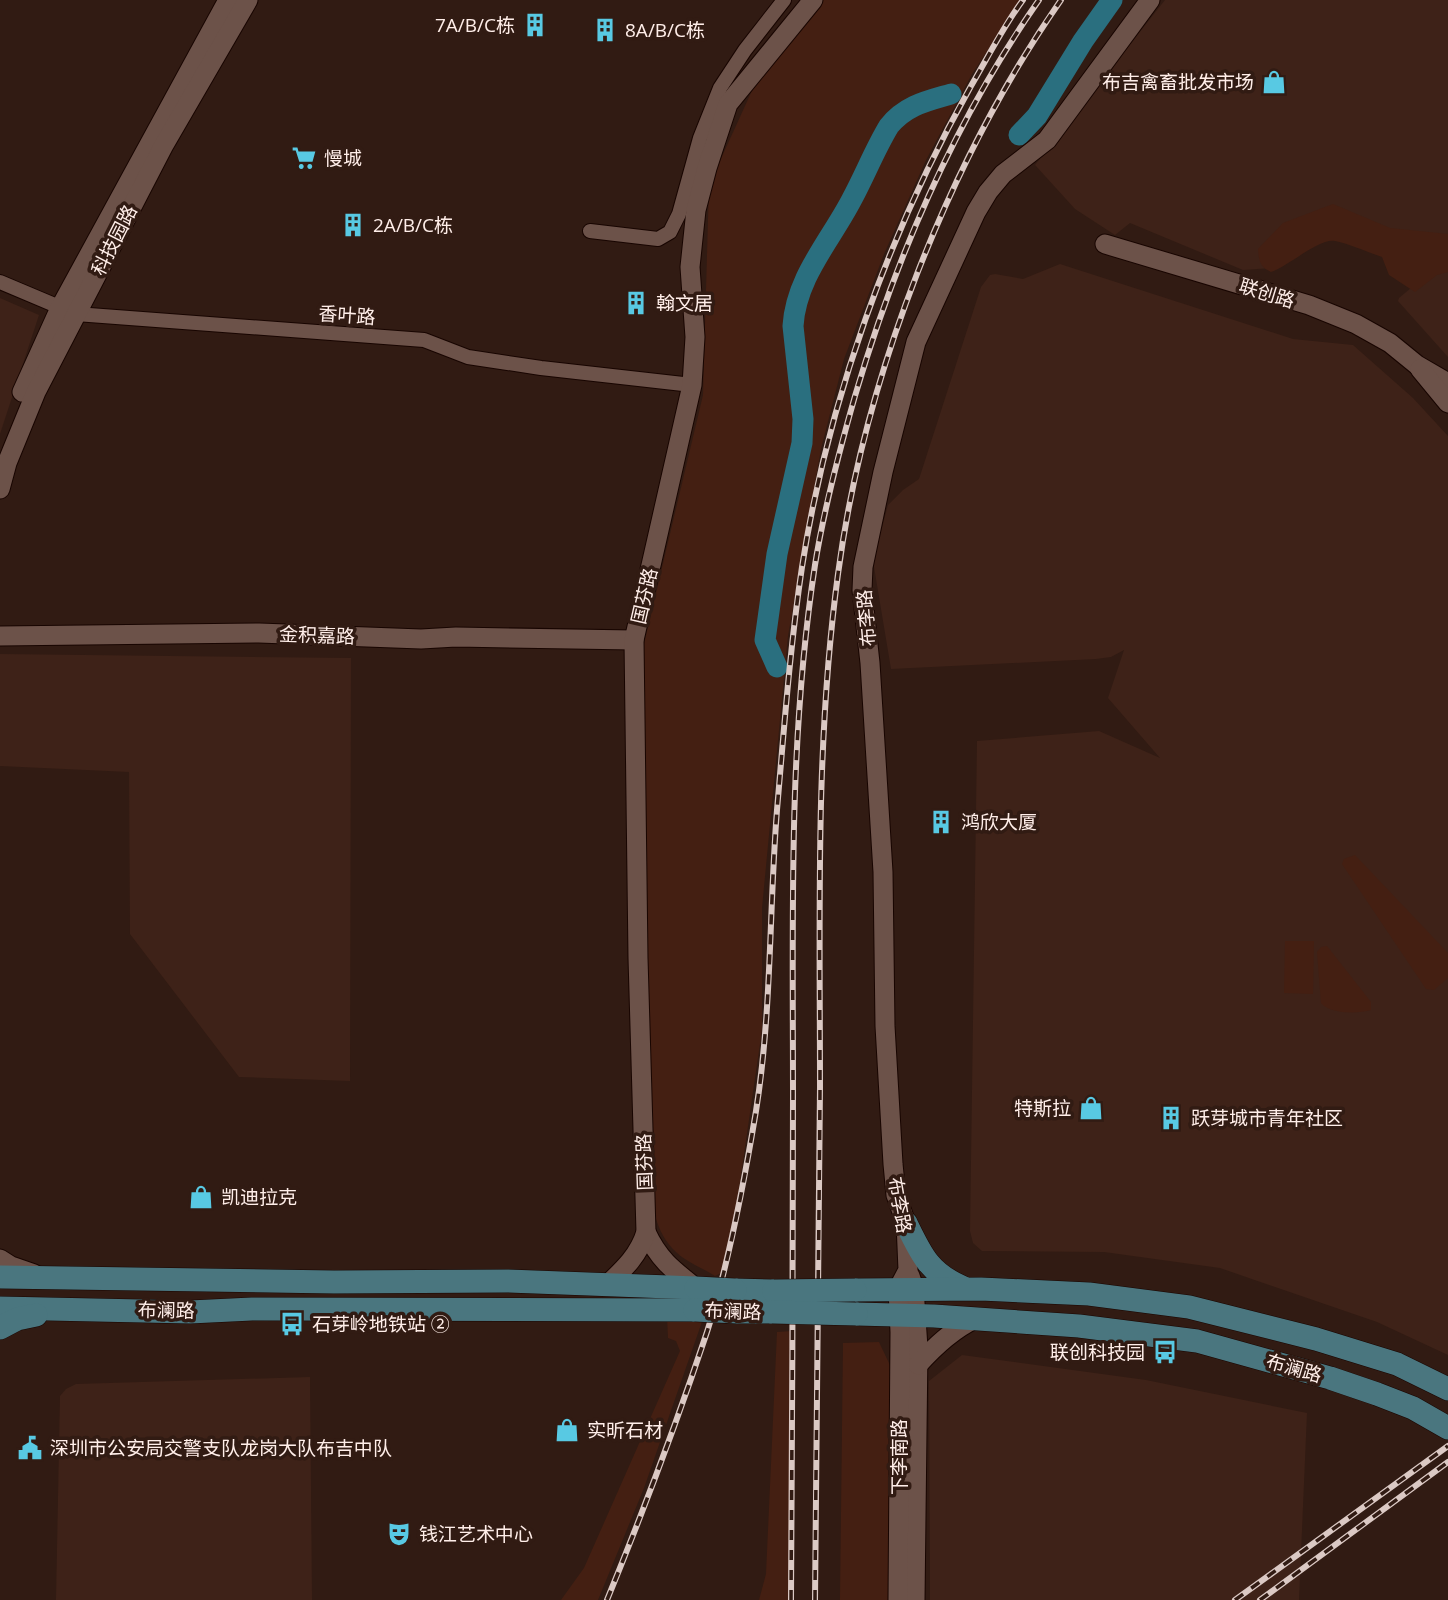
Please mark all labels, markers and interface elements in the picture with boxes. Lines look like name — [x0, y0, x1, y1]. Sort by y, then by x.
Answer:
building icon: 7A/B/C栋 — [521, 11, 549, 39]
place label: 7A/B/C栋 — [435, 12, 515, 38]
building icon: 8A/B/C栋 — [591, 16, 619, 44]
place label: 8A/B/C栋 — [625, 17, 705, 43]
shop icon: 布吉禽畜批发市场 — [1260, 68, 1288, 96]
place label: 布吉禽畜批发市场 — [1102, 69, 1254, 95]
supermarket icon: 慢城 — [290, 144, 318, 172]
place label: 慢城 — [324, 145, 362, 171]
street label: 科技园路 — [85, 200, 143, 280]
building icon: 2A/B/C栋 — [339, 211, 367, 239]
place label: 2A/B/C栋 — [373, 212, 453, 238]
street label: 联创路 — [1236, 272, 1298, 314]
building icon: 翰文居 — [622, 289, 650, 317]
place label: 翰文居 — [656, 290, 713, 316]
street label: 香叶路 — [318, 300, 376, 330]
street label: 国芬路 — [625, 565, 663, 627]
street label: 布李路 — [851, 588, 881, 648]
street label: 金积嘉路 — [279, 621, 355, 649]
building icon: 鸿欣大厦 — [927, 808, 955, 836]
place label: 鸿欣大厦 — [961, 809, 1037, 835]
shop icon: 特斯拉 — [1077, 1094, 1105, 1122]
place label: 特斯拉 — [1014, 1095, 1071, 1121]
building icon: 跃芽城市青年社区 — [1157, 1104, 1185, 1132]
place label: 跃芽城市青年社区 — [1191, 1105, 1343, 1131]
street label: 国芬路 — [630, 1133, 658, 1191]
street label: 布李路 — [882, 1175, 918, 1235]
shop icon: 凯迪拉克 — [187, 1183, 215, 1211]
place label: 凯迪拉克 — [221, 1184, 297, 1210]
street label: 布澜路 — [137, 1297, 195, 1323]
street label: 布澜路 — [704, 1297, 762, 1325]
bus stop icon: 石芽岭地铁站 ② — [278, 1310, 306, 1338]
place label: 石芽岭地铁站 ② — [312, 1311, 450, 1337]
bus stop icon: 联创科技园 — [1151, 1338, 1179, 1366]
place label: 联创科技园 — [1050, 1339, 1145, 1365]
street label: 布澜路 — [1263, 1348, 1325, 1388]
shop icon: 实昕石材 — [553, 1416, 581, 1444]
place label: 实昕石材 — [587, 1417, 663, 1443]
street label: 下李南路 — [886, 1419, 912, 1495]
public building icon: 深圳市公安局交警支队龙岗大队布吉中队 — [16, 1434, 44, 1462]
place label: 深圳市公安局交警支队龙岗大队布吉中队 — [50, 1435, 392, 1461]
theatre icon: 钱江艺术中心 — [385, 1520, 413, 1548]
place label: 钱江艺术中心 — [419, 1521, 533, 1547]

